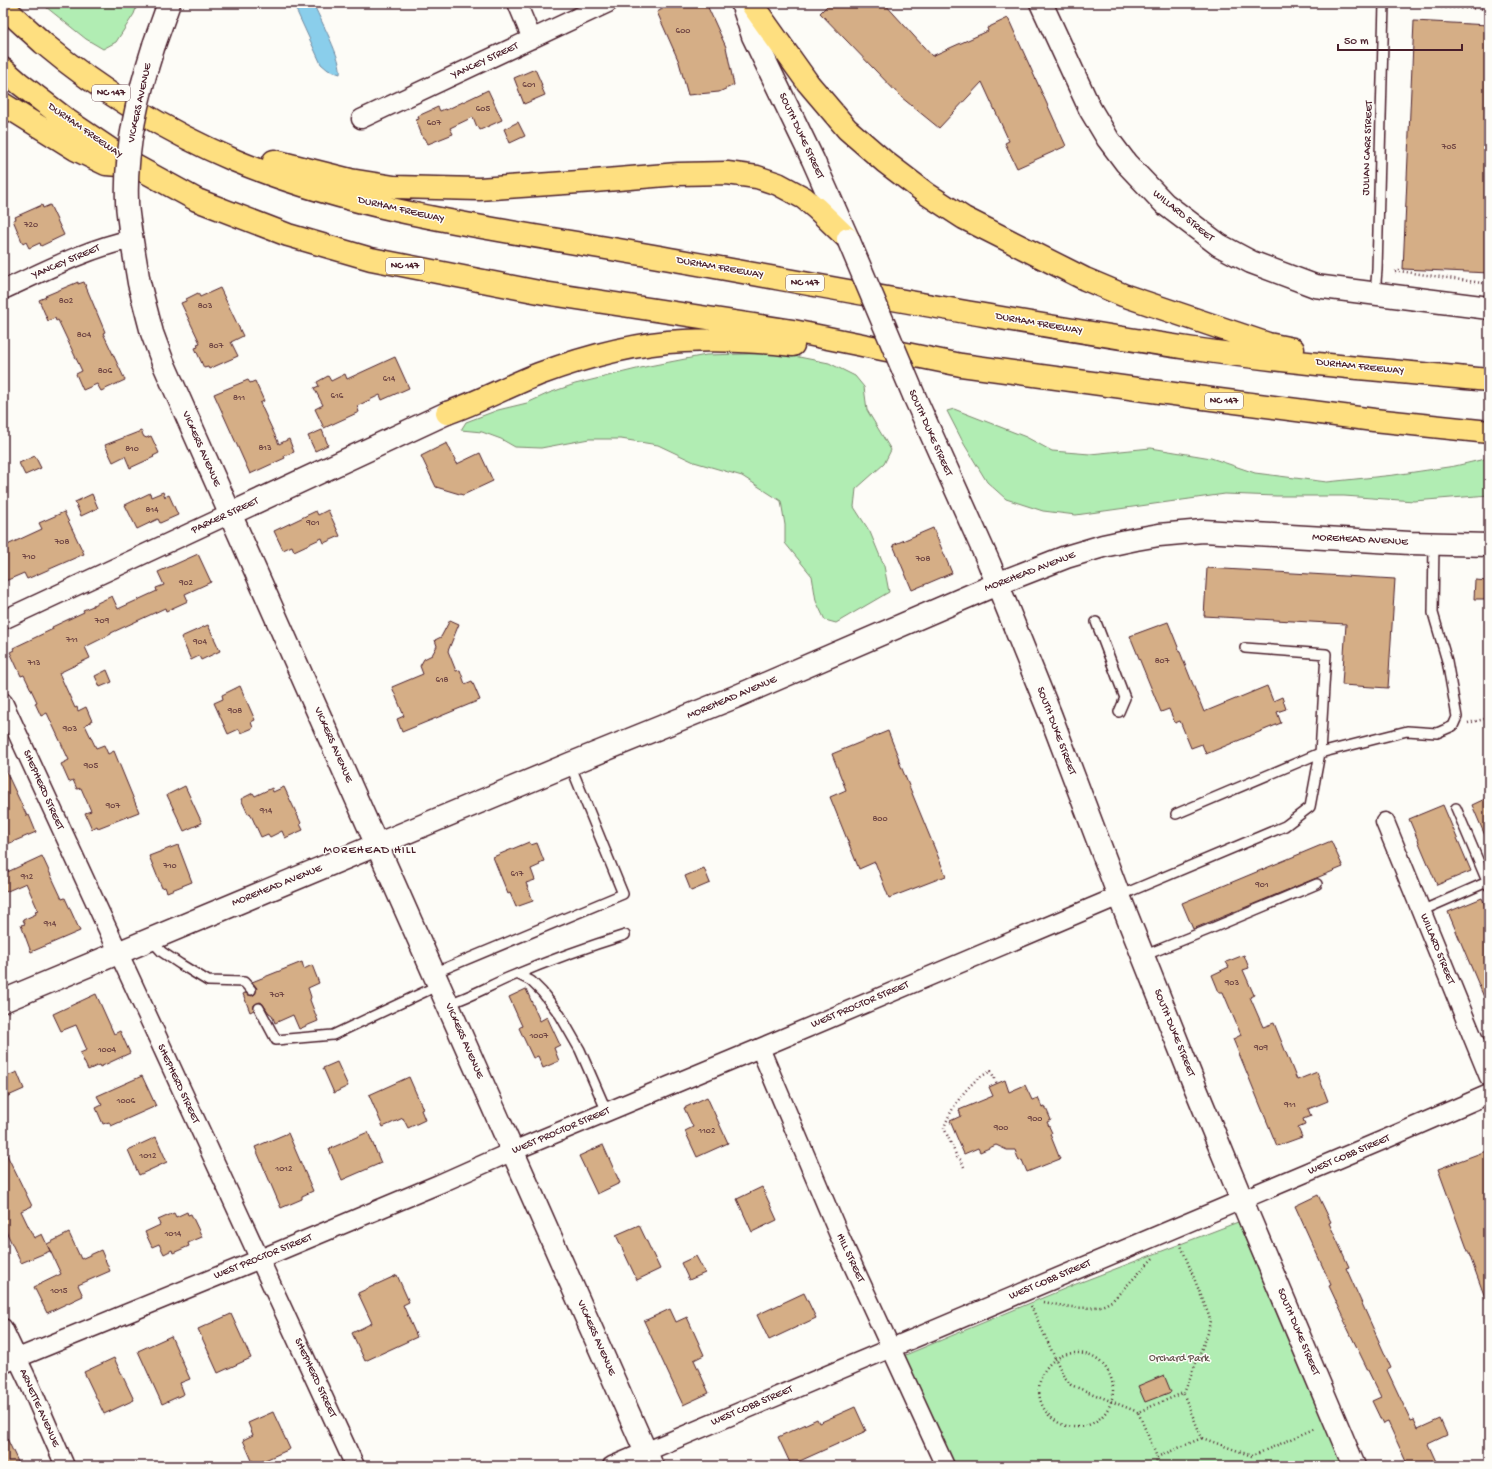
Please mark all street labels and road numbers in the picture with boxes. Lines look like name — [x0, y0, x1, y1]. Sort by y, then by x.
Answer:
street label: YANCEY STREET — [449, 40, 521, 82]
street label: VICKERS AVENUE — [126, 61, 155, 145]
road number: NC 147 — [92, 85, 130, 101]
street label: SOUTH DUKE STREET — [776, 91, 826, 181]
street label: DURHAM FREEWAY — [45, 100, 125, 161]
street label: JULIAN CARR STREET — [1360, 100, 1376, 196]
street label: WILLARD STREET — [1150, 188, 1217, 245]
street label: DURHAM FREEWAY — [356, 194, 445, 226]
street label: YANCEY STREET — [29, 242, 102, 282]
street label: DURHAM FREEWAY — [674, 254, 765, 282]
road number: NC 147 — [386, 258, 424, 274]
road number: NC 147 — [786, 275, 824, 291]
street label: DURHAM FREEWAY — [993, 310, 1084, 338]
street label: DURHAM FREEWAY — [1314, 356, 1405, 378]
street label: SOUTH DUKE STREET — [906, 388, 955, 479]
road number: NC 147 — [1205, 393, 1243, 409]
street label: VICKERS AVENUE — [179, 409, 223, 489]
street label: PARKER STREET — [189, 495, 261, 537]
street label: MOREHEAD AVENUE — [1312, 531, 1409, 549]
street label: MOREHEAD AVENUE — [983, 549, 1078, 595]
street label: MOREHEAD AVENUE — [685, 673, 780, 722]
street label: SOUTH DUKE STREET — [1034, 685, 1079, 777]
street label: VICKERS AVENUE — [311, 705, 355, 785]
street label: SHEPHERD STREET — [20, 748, 66, 832]
street label: MOREHEAD AVENUE — [230, 862, 325, 910]
street label: WILLARD STREET — [1417, 912, 1457, 987]
street label: WEST PROCTOR STREET — [809, 979, 911, 1031]
street label: SOUTH DUKE STREET — [1151, 988, 1197, 1079]
street label: VICKERS AVENUE — [442, 1001, 486, 1081]
street label: SHEPHERD STREET — [154, 1042, 202, 1126]
street label: WEST PROCTOR STREET — [510, 1105, 612, 1157]
street label: WEST COBB STREET — [1306, 1132, 1392, 1178]
street label: WEST PROCTOR STREET — [212, 1232, 315, 1282]
street label: HILL STREET — [833, 1232, 867, 1285]
street label: WEST COBB STREET — [1007, 1257, 1093, 1303]
street label: SOUTH DUKE STREET — [1274, 1287, 1322, 1378]
street label: VICKERS AVENUE — [574, 1298, 618, 1378]
street label: SHEPHERD STREET — [291, 1336, 339, 1420]
street label: ARNETTE AVENUE — [16, 1367, 62, 1450]
street label: WEST COBB STREET — [709, 1383, 795, 1429]

